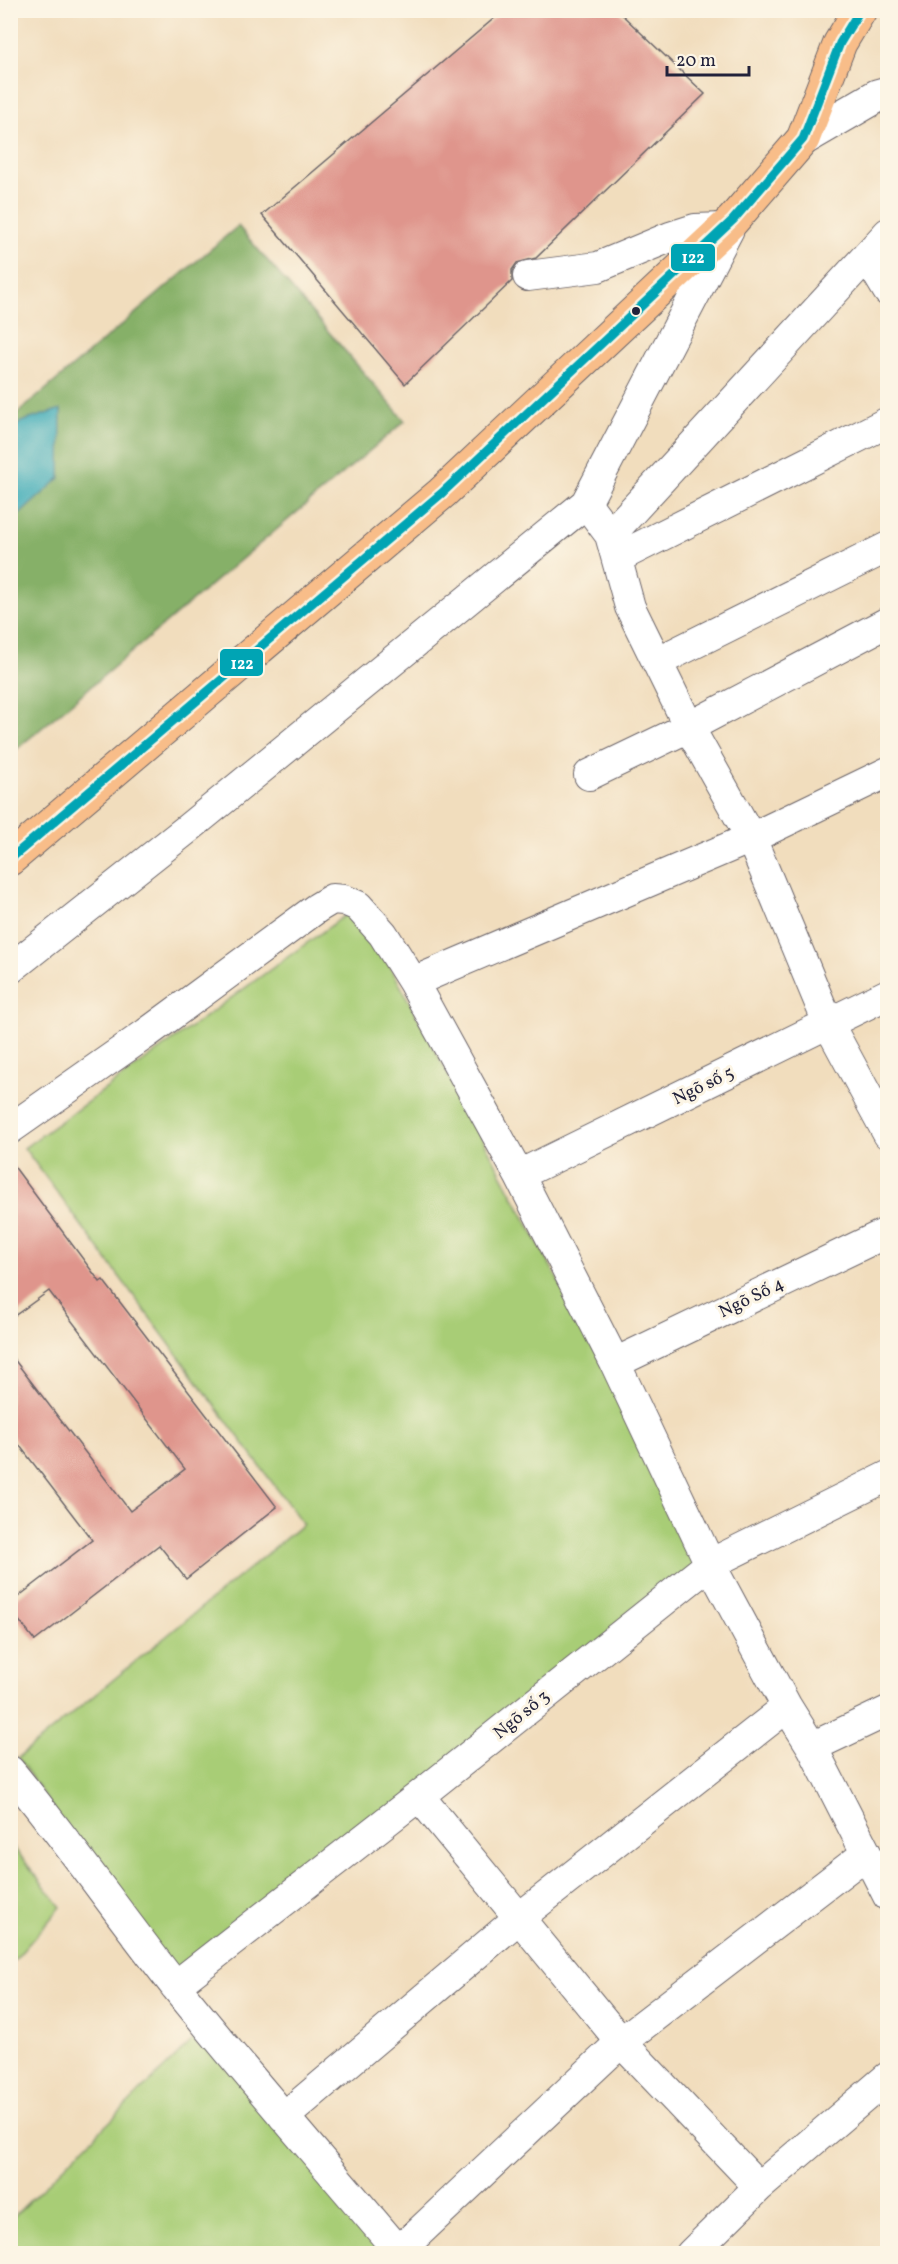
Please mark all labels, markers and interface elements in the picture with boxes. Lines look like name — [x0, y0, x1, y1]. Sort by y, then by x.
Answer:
scale bar — [667, 39, 750, 77]
text: 20 m — [676, 49, 716, 74]
line badge: 122 — [670, 243, 716, 272]
text: 122 — [681, 248, 705, 270]
unlabelled marker — [630, 305, 642, 317]
line badge: 122 — [219, 648, 264, 677]
text: 122 — [230, 654, 254, 676]
street label: Ngõ số 5 — [669, 1061, 738, 1112]
street label: Ngõ Số 4 — [715, 1272, 788, 1325]
street label: Ngõ số 3 — [488, 1685, 555, 1746]

